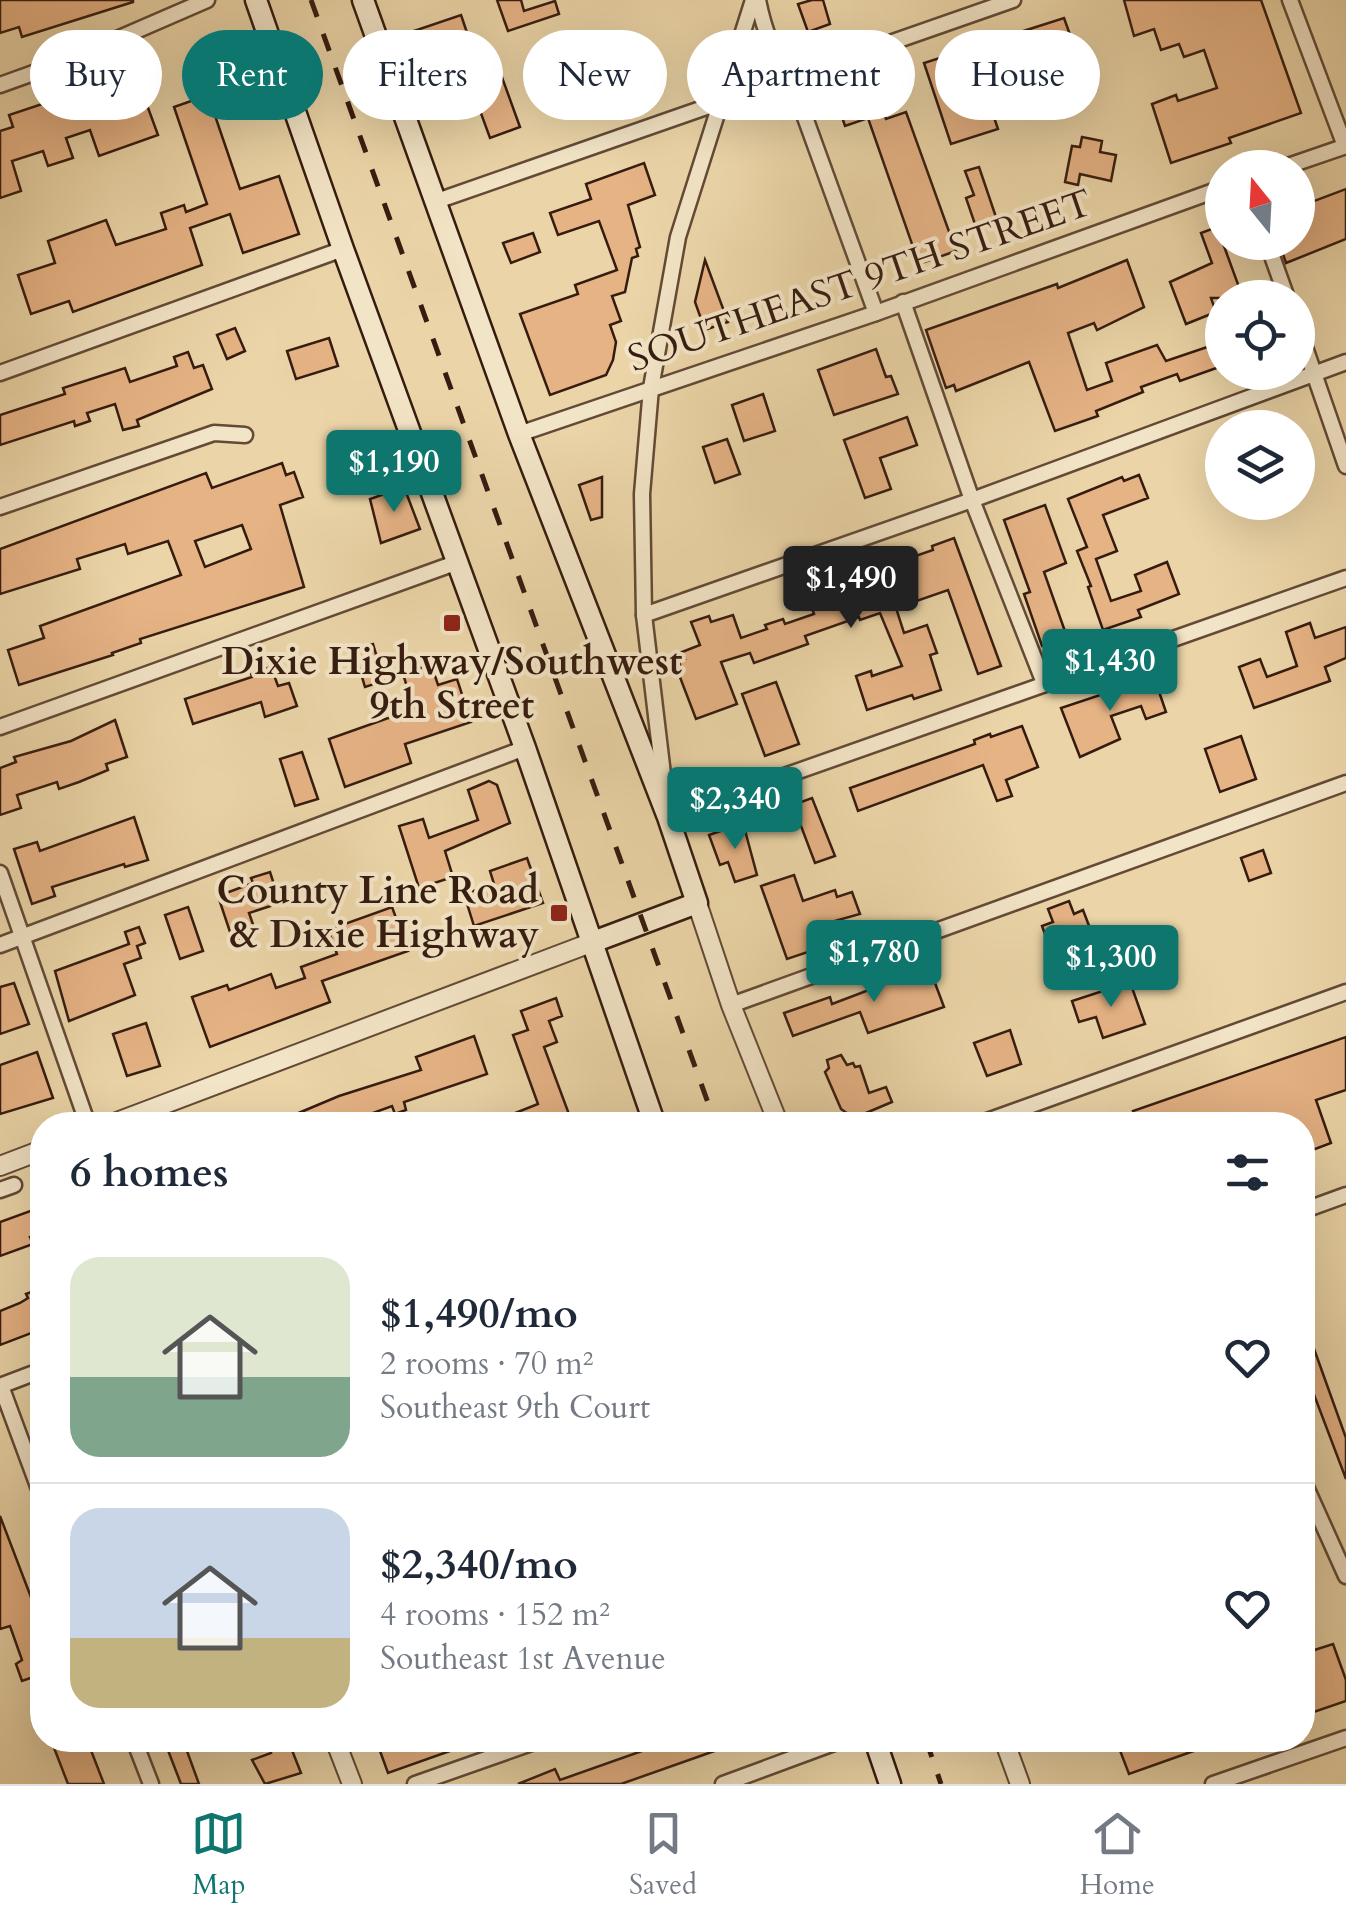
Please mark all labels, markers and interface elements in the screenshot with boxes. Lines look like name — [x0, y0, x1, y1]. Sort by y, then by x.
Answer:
chip: Buy — [30, 30, 162, 120]
chip: Rent — [182, 30, 323, 120]
chip: Filters — [343, 30, 503, 120]
chip: New — [523, 30, 667, 120]
chip: Apartment — [687, 30, 915, 120]
chip: House — [935, 30, 1100, 120]
north arrow — [1205, 150, 1315, 260]
map controls — [1205, 150, 1315, 520]
street label: SOUTHEAST 9TH STREET — [621, 177, 1099, 385]
button: locate — [1205, 280, 1315, 390]
button: layers — [1205, 410, 1315, 520]
pin: $1,190 — [313, 430, 475, 515]
text: $1,190 — [348, 440, 440, 484]
pin: $1,490 — [770, 546, 932, 631]
text: $1,490 — [805, 556, 897, 600]
marker: Dixie Highway/Southwest 9th Street — [441, 612, 463, 634]
pin: $1,430 — [1029, 629, 1191, 714]
place label: Dixie Highway/Southwest 9th Street — [222, 636, 682, 732]
text: $1,430 — [1064, 639, 1156, 683]
pin: $2,340 — [654, 767, 816, 852]
text: $2,340 — [689, 777, 781, 821]
place label: County Line Road & Dixie Highway — [216, 865, 539, 961]
marker: County Line Road & Dixie Highway — [548, 902, 570, 924]
pin: $1,780 — [793, 920, 955, 1005]
pin: $1,300 — [1030, 925, 1192, 1010]
text: $1,780 — [828, 930, 920, 974]
text: $1,300 — [1065, 935, 1157, 979]
text: 6 homes — [70, 1144, 228, 1201]
icon: filters — [1220, 1145, 1275, 1200]
text: $1,490/mo — [380, 1285, 578, 1342]
icon: home — [150, 1297, 270, 1417]
icon: heart — [1220, 1330, 1275, 1385]
text: 2 rooms · 70 m² — [380, 1342, 593, 1386]
text: Southeast 9th Court — [380, 1386, 650, 1430]
text: $2,340/mo — [380, 1536, 578, 1593]
icon: home — [150, 1548, 270, 1668]
icon: heart — [1220, 1581, 1275, 1636]
text: 4 rooms · 152 m² — [380, 1593, 610, 1637]
text: Southeast 1st Avenue — [380, 1637, 666, 1681]
tab: Map — [191, 1806, 246, 1904]
tab: Saved — [629, 1806, 697, 1904]
tab: Home — [1080, 1806, 1155, 1904]

